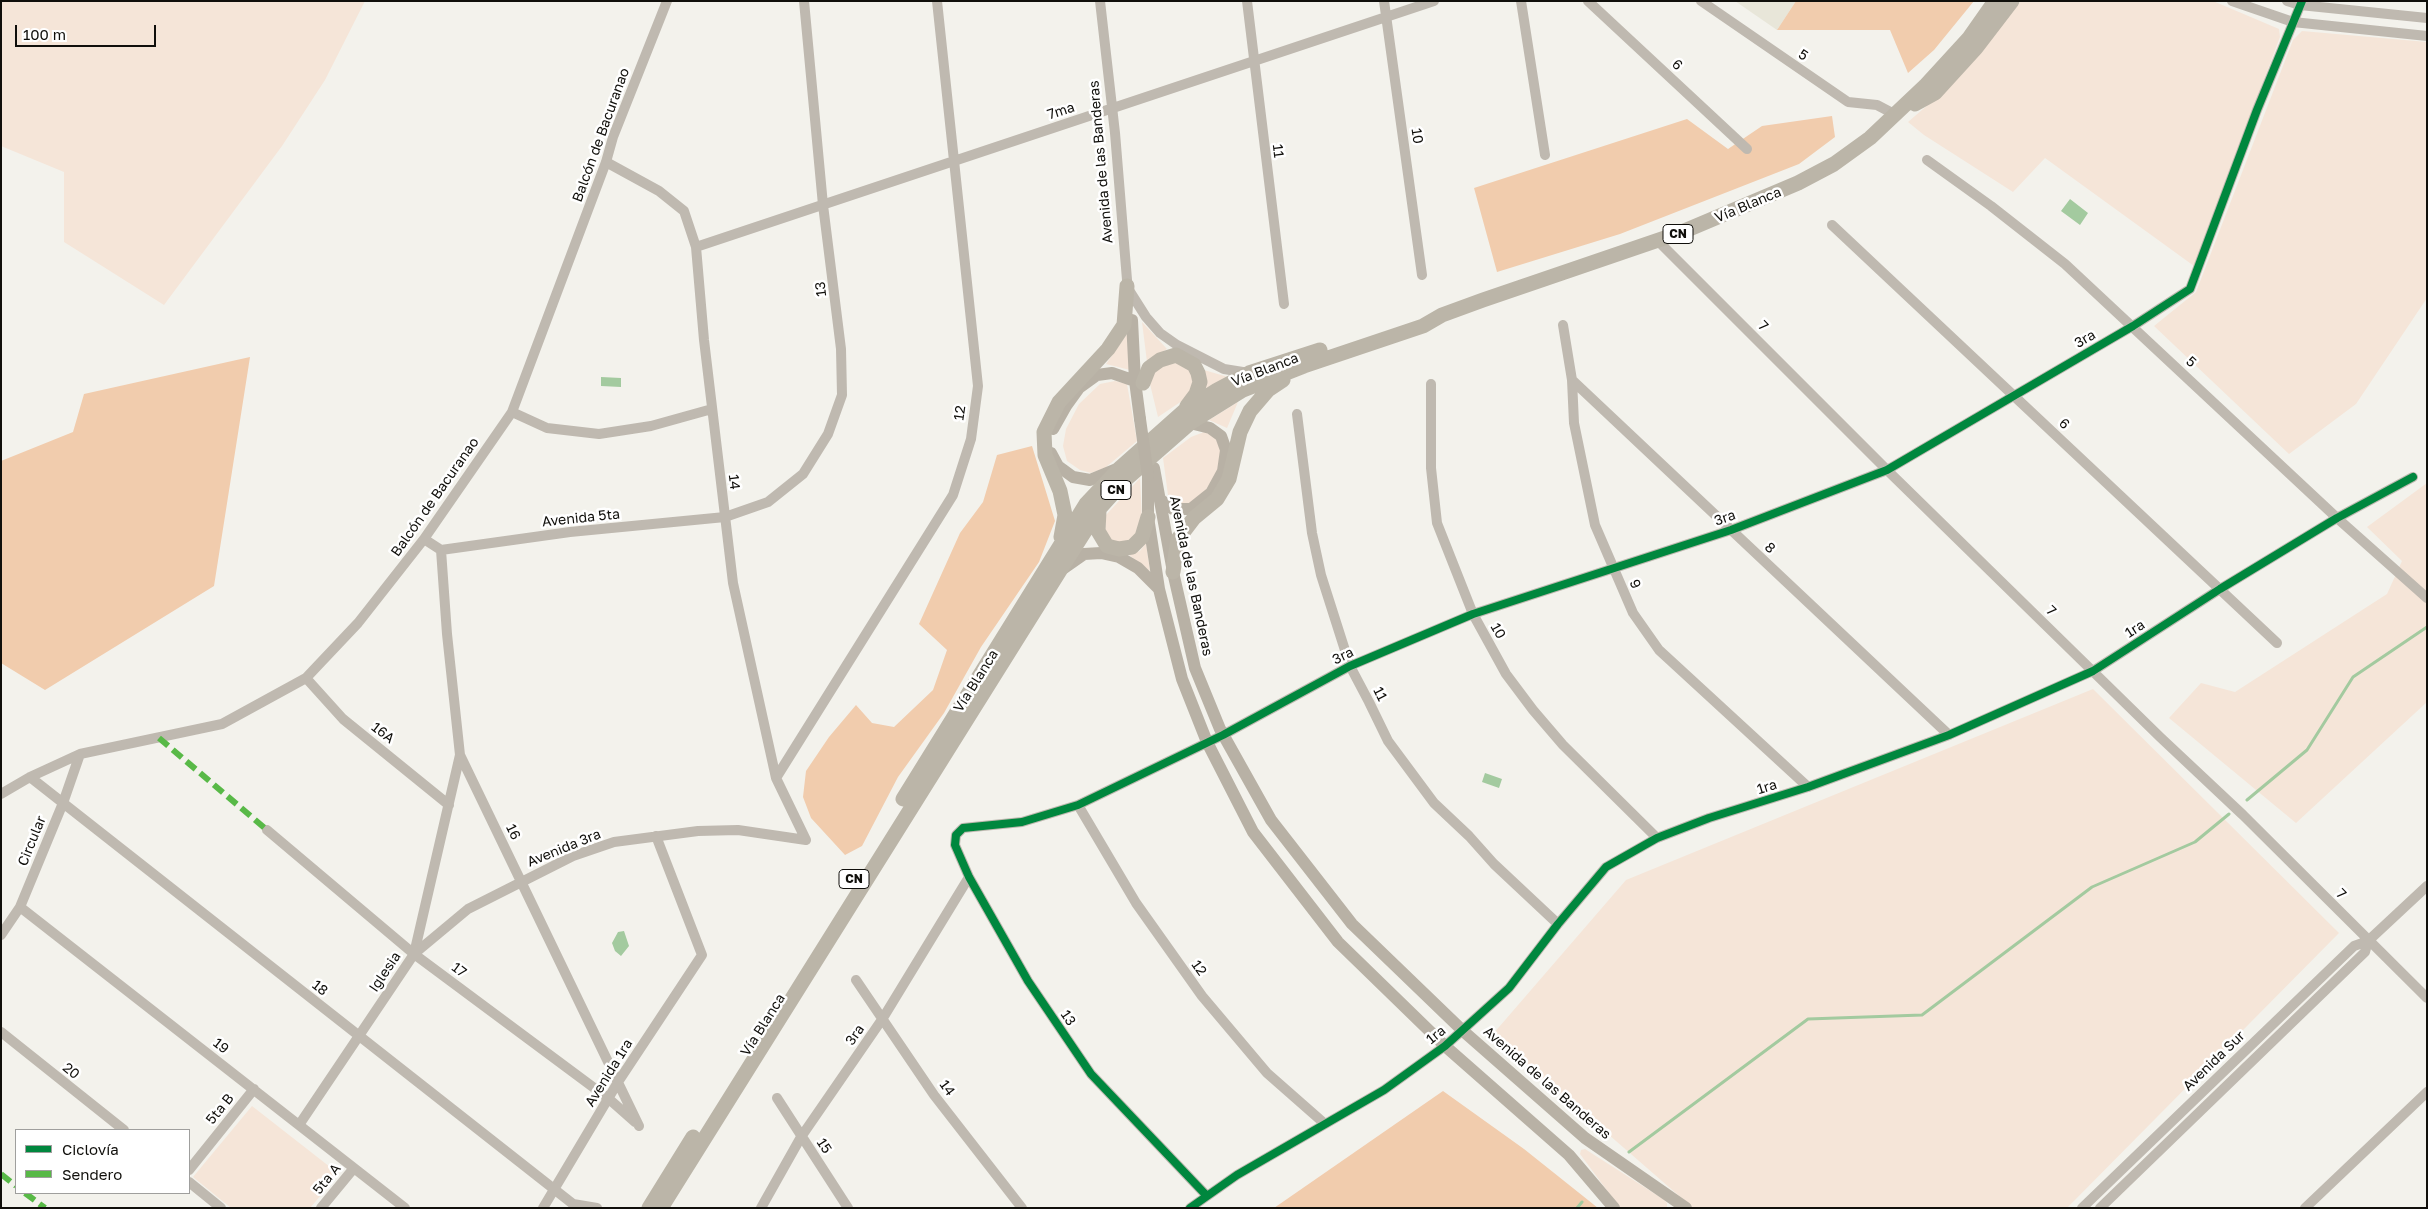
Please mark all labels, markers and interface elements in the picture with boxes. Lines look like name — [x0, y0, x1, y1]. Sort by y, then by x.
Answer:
scale bar — [18, 15, 159, 47]
text: 100 m — [23, 25, 66, 43]
street label: 5 — [1795, 46, 1811, 64]
street label: 6 — [1668, 56, 1686, 74]
street label: Balcón de Bacuranao — [569, 66, 633, 204]
street label: Avenida de las Banderas — [1086, 80, 1116, 244]
street label: 7ma — [1045, 99, 1077, 123]
street label: 10 — [1408, 127, 1426, 145]
street label: 11 — [1269, 143, 1287, 159]
street label: Vía Blanca — [1712, 184, 1784, 226]
road number: CN — [1663, 224, 1693, 243]
street label: 13 — [812, 281, 830, 297]
street label: 7 — [1754, 317, 1772, 335]
street label: 3ra — [2072, 326, 2098, 352]
street label: Vía Blanca — [1229, 350, 1301, 390]
street label: 5 — [2182, 353, 2200, 371]
street label: 12 — [951, 404, 969, 422]
street label: 6 — [2055, 415, 2073, 433]
street label: Balcón de Bacuranao — [388, 434, 482, 560]
street label: 14 — [725, 473, 743, 491]
road number: CN — [1101, 480, 1131, 500]
street label: Avenida de las Banderas — [1166, 494, 1216, 658]
street label: Avenida 5ta — [541, 506, 621, 530]
street label: 3ra — [1712, 507, 1738, 529]
street label: 8 — [1761, 539, 1779, 557]
street label: 9 — [1626, 577, 1644, 591]
street label: 7 — [2042, 602, 2060, 620]
street label: 1ra — [2122, 617, 2148, 641]
street label: 10 — [1487, 620, 1509, 642]
street label: 3ra — [1330, 644, 1356, 668]
street label: Vía Blanca — [950, 647, 1002, 715]
street label: 11 — [1369, 684, 1391, 704]
street label: 16A — [368, 719, 398, 747]
street label: 1ra — [1755, 776, 1779, 798]
street label: Circular — [14, 813, 50, 869]
street label: 16 — [502, 821, 524, 843]
street label: Avenida 3ra — [525, 826, 603, 870]
road number: CN — [839, 870, 869, 889]
street label: 7 — [2332, 885, 2350, 903]
street label: Iglesia — [366, 949, 404, 995]
street label: 12 — [1188, 957, 1210, 979]
street label: 17 — [448, 959, 470, 981]
street label: 18 — [309, 977, 331, 999]
street label: Vía Blanca — [737, 991, 789, 1059]
street label: 13 — [1057, 1007, 1079, 1029]
street label: 3ra — [842, 1021, 868, 1049]
street label: 1ra — [1423, 1022, 1449, 1048]
street label: Avenida de las Banderas — [1480, 1023, 1614, 1143]
street label: Avenida Sur — [2180, 1027, 2248, 1095]
street label: 19 — [210, 1035, 232, 1057]
street label: Avenida 1ra — [582, 1036, 636, 1110]
street label: 20 — [59, 1059, 83, 1083]
street label: 14 — [936, 1077, 958, 1099]
street label: 5ta B — [203, 1090, 237, 1128]
legend — [15, 1129, 190, 1194]
street label: 15 — [813, 1135, 835, 1157]
text: Ciclovía — [62, 1140, 119, 1158]
street label: 5ta A — [310, 1160, 344, 1198]
text: Sendero — [62, 1165, 122, 1183]

